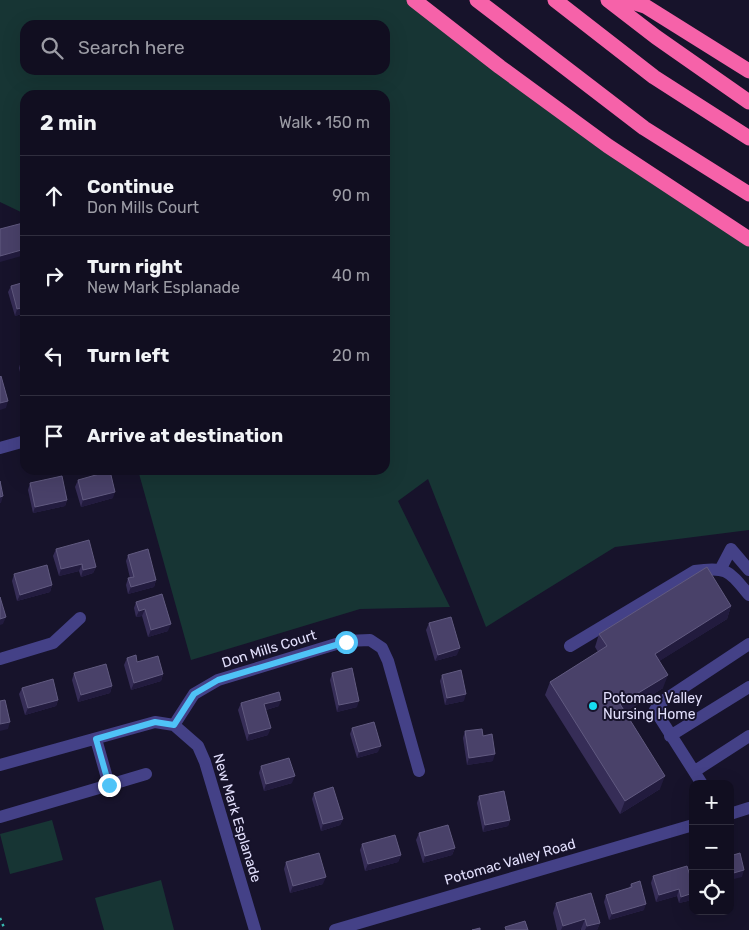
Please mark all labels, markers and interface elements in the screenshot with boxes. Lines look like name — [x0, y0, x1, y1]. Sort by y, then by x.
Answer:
search box — [20, 20, 390, 75]
icon: search — [38, 34, 66, 62]
text: Search here — [78, 36, 185, 59]
text: 2 min — [40, 110, 97, 135]
text: Walk · 150 m — [279, 113, 370, 132]
text: Continue — [87, 175, 174, 198]
icon: ahead — [40, 182, 68, 210]
text: 90 m — [332, 186, 370, 205]
text: Don Mills Court — [87, 198, 199, 217]
text: Turn right — [87, 255, 182, 278]
icon: right — [40, 262, 68, 290]
text: 40 m — [332, 266, 370, 285]
text: New Mark Esplanade — [87, 278, 240, 297]
icon: left — [40, 342, 68, 370]
text: Turn left — [87, 344, 169, 367]
text: 20 m — [332, 346, 370, 365]
icon: arrive — [40, 422, 68, 450]
text: Arrive at destination — [87, 424, 283, 447]
street label: Don Mills Court — [220, 626, 319, 671]
route start — [335, 631, 358, 654]
place label: Potomac Valley Nursing Home — [603, 690, 703, 723]
marker: Potomac Valley Nursing Home — [587, 700, 599, 712]
street label: New Mark Esplanade — [209, 751, 265, 885]
route end — [98, 774, 121, 797]
map controls — [689, 780, 734, 915]
button: + — [689, 780, 734, 825]
button: − — [689, 825, 734, 870]
street label: Potomac Valley Road — [442, 835, 578, 889]
button: locate — [689, 870, 734, 915]

